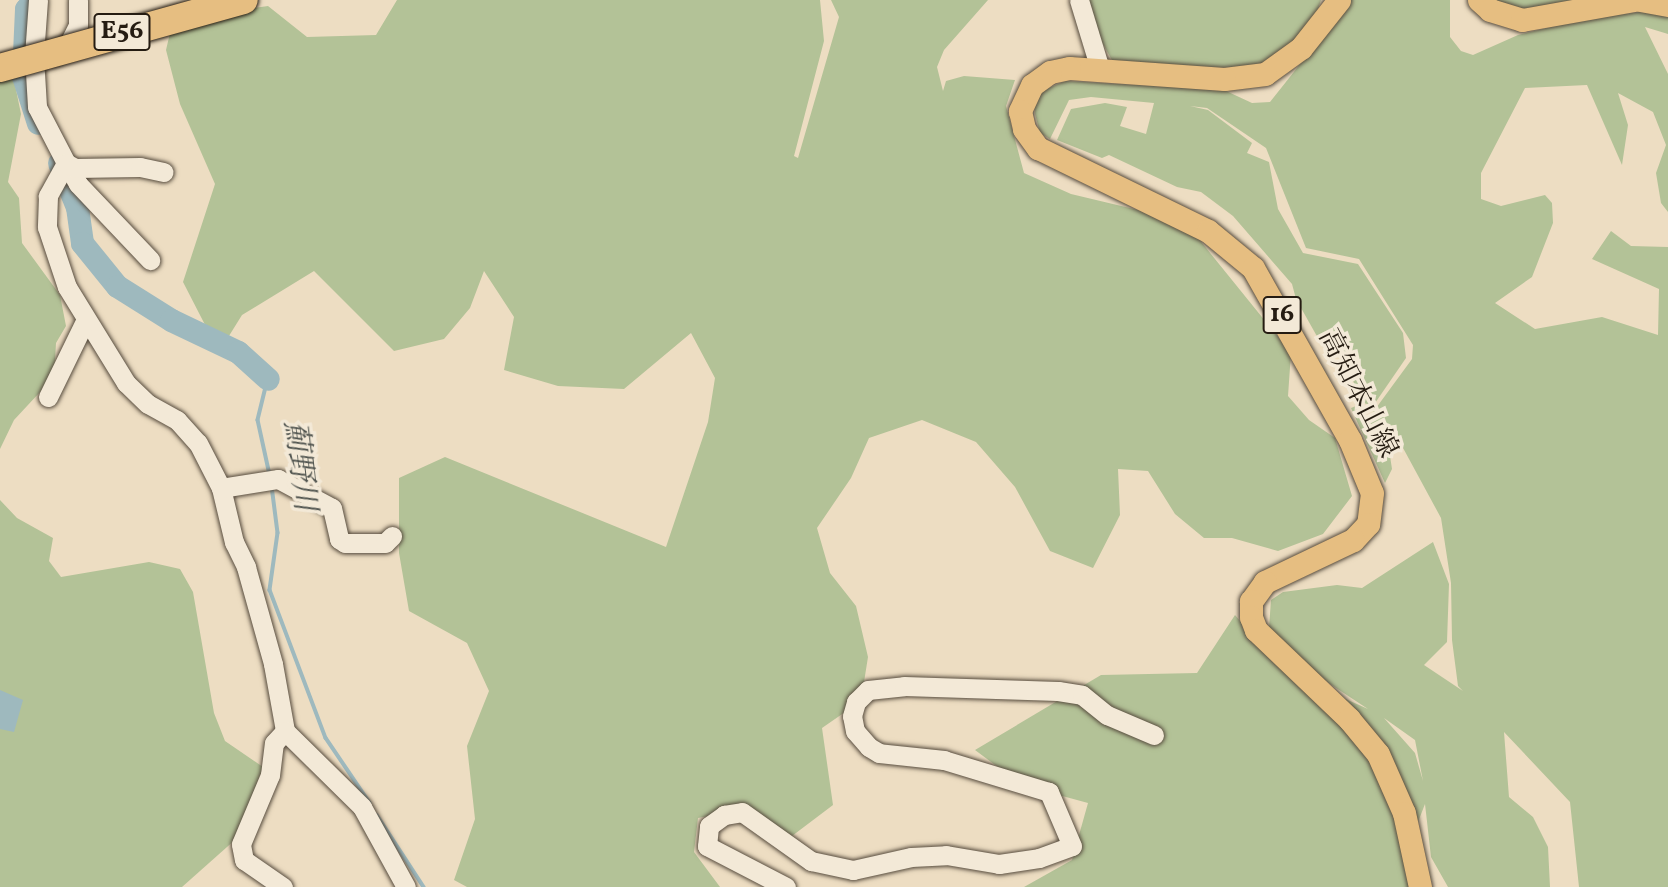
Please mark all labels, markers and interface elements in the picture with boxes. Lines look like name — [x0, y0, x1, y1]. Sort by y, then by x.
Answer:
road number: E56 — [92, 9, 152, 54]
road number: 16 — [1261, 292, 1303, 338]
street label: 高知本山線 — [1310, 324, 1404, 464]
water label: 薊野川 — [276, 419, 322, 513]

